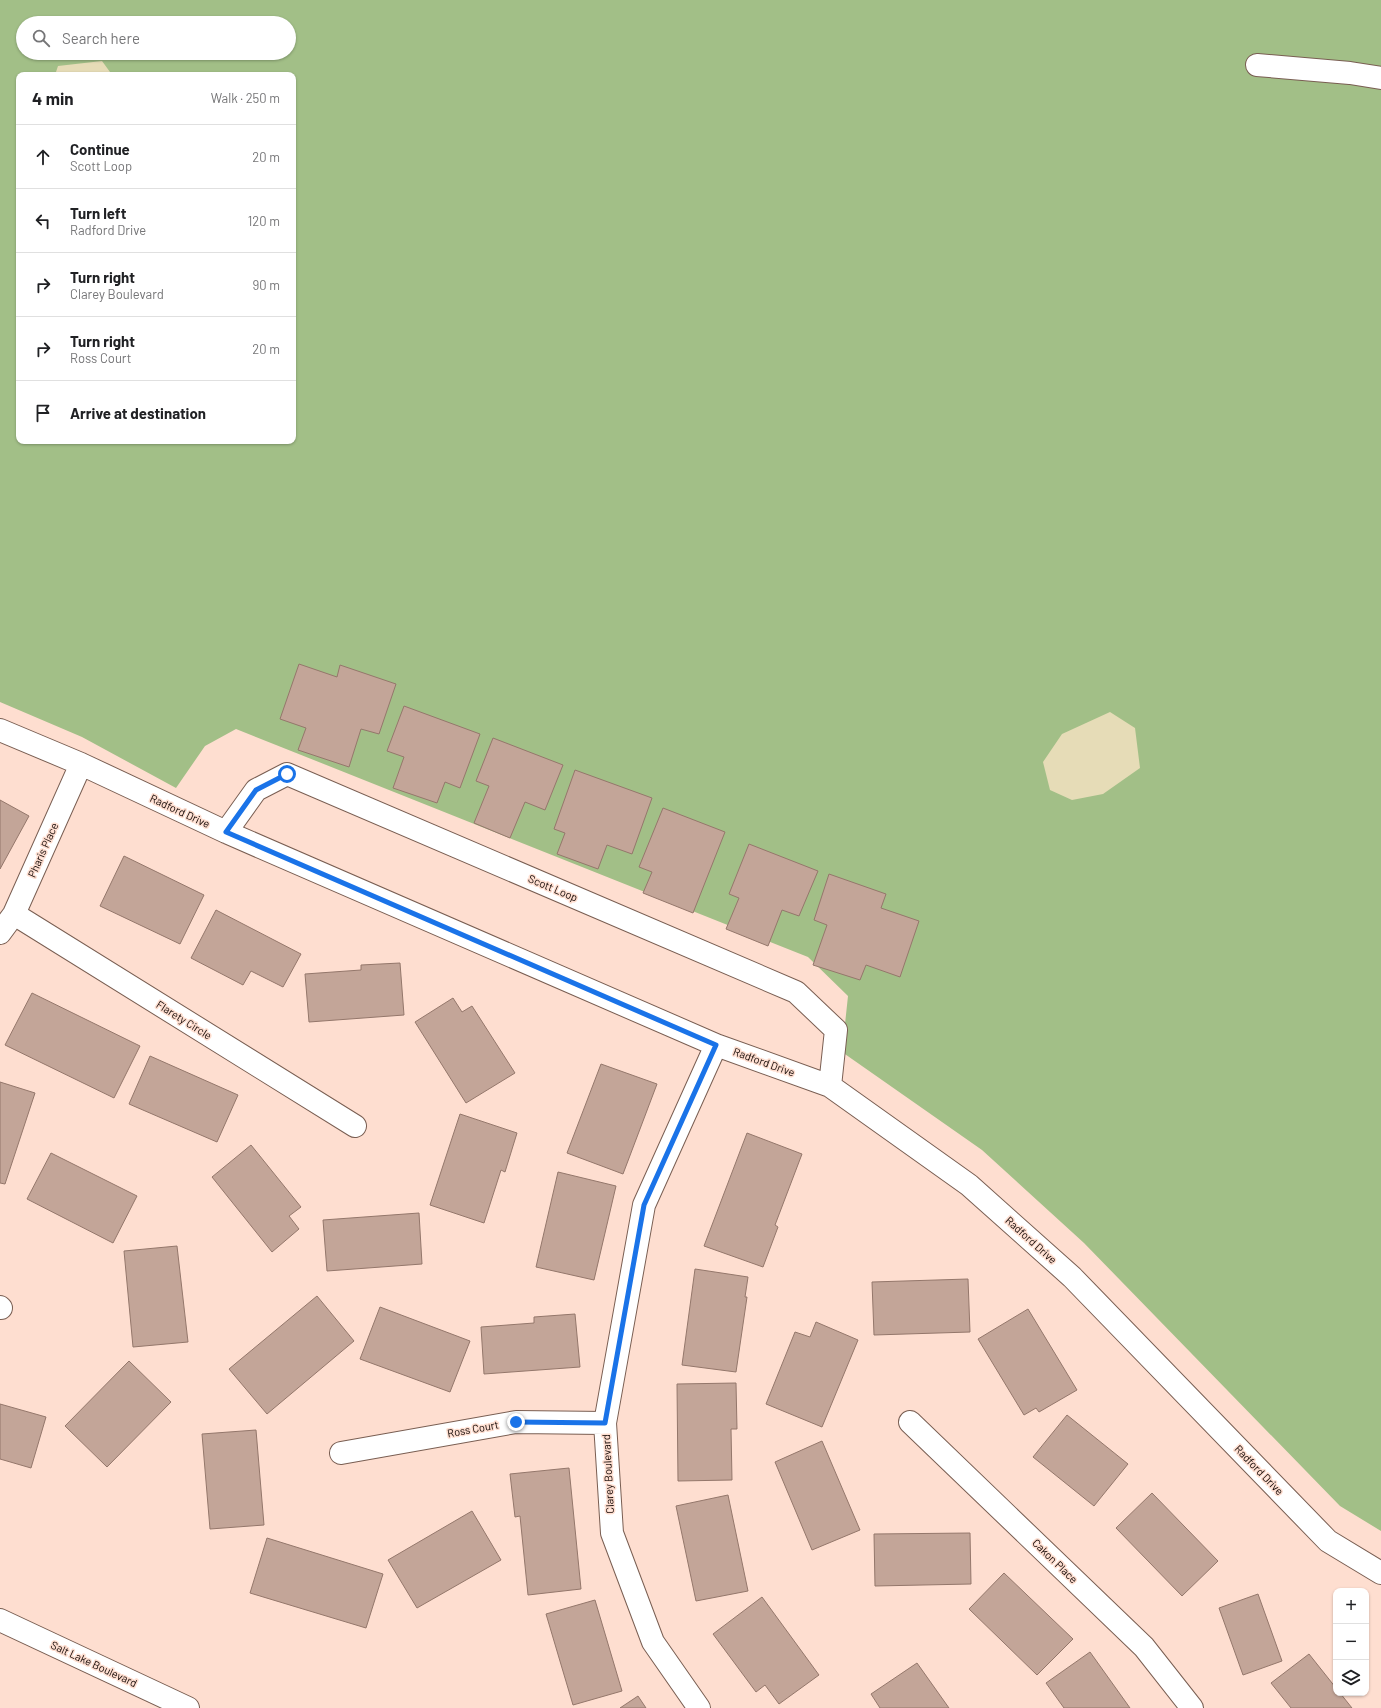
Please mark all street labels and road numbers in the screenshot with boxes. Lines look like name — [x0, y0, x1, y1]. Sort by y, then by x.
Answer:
street label: Radford Drive — [148, 791, 212, 830]
street label: Pharis Place — [25, 820, 60, 879]
street label: Scott Loop — [526, 871, 580, 904]
street label: Flarety Circle — [154, 997, 215, 1042]
street label: Radford Drive — [732, 1044, 797, 1079]
street label: Radford Drive — [1003, 1213, 1060, 1266]
street label: Ross Court — [446, 1418, 500, 1439]
street label: Clarey Boulevard — [599, 1434, 616, 1514]
street label: Radford Drive — [1232, 1442, 1287, 1497]
street label: Cakon Place — [1030, 1536, 1081, 1586]
street label: Salt Lake Boulevard — [49, 1638, 139, 1689]

